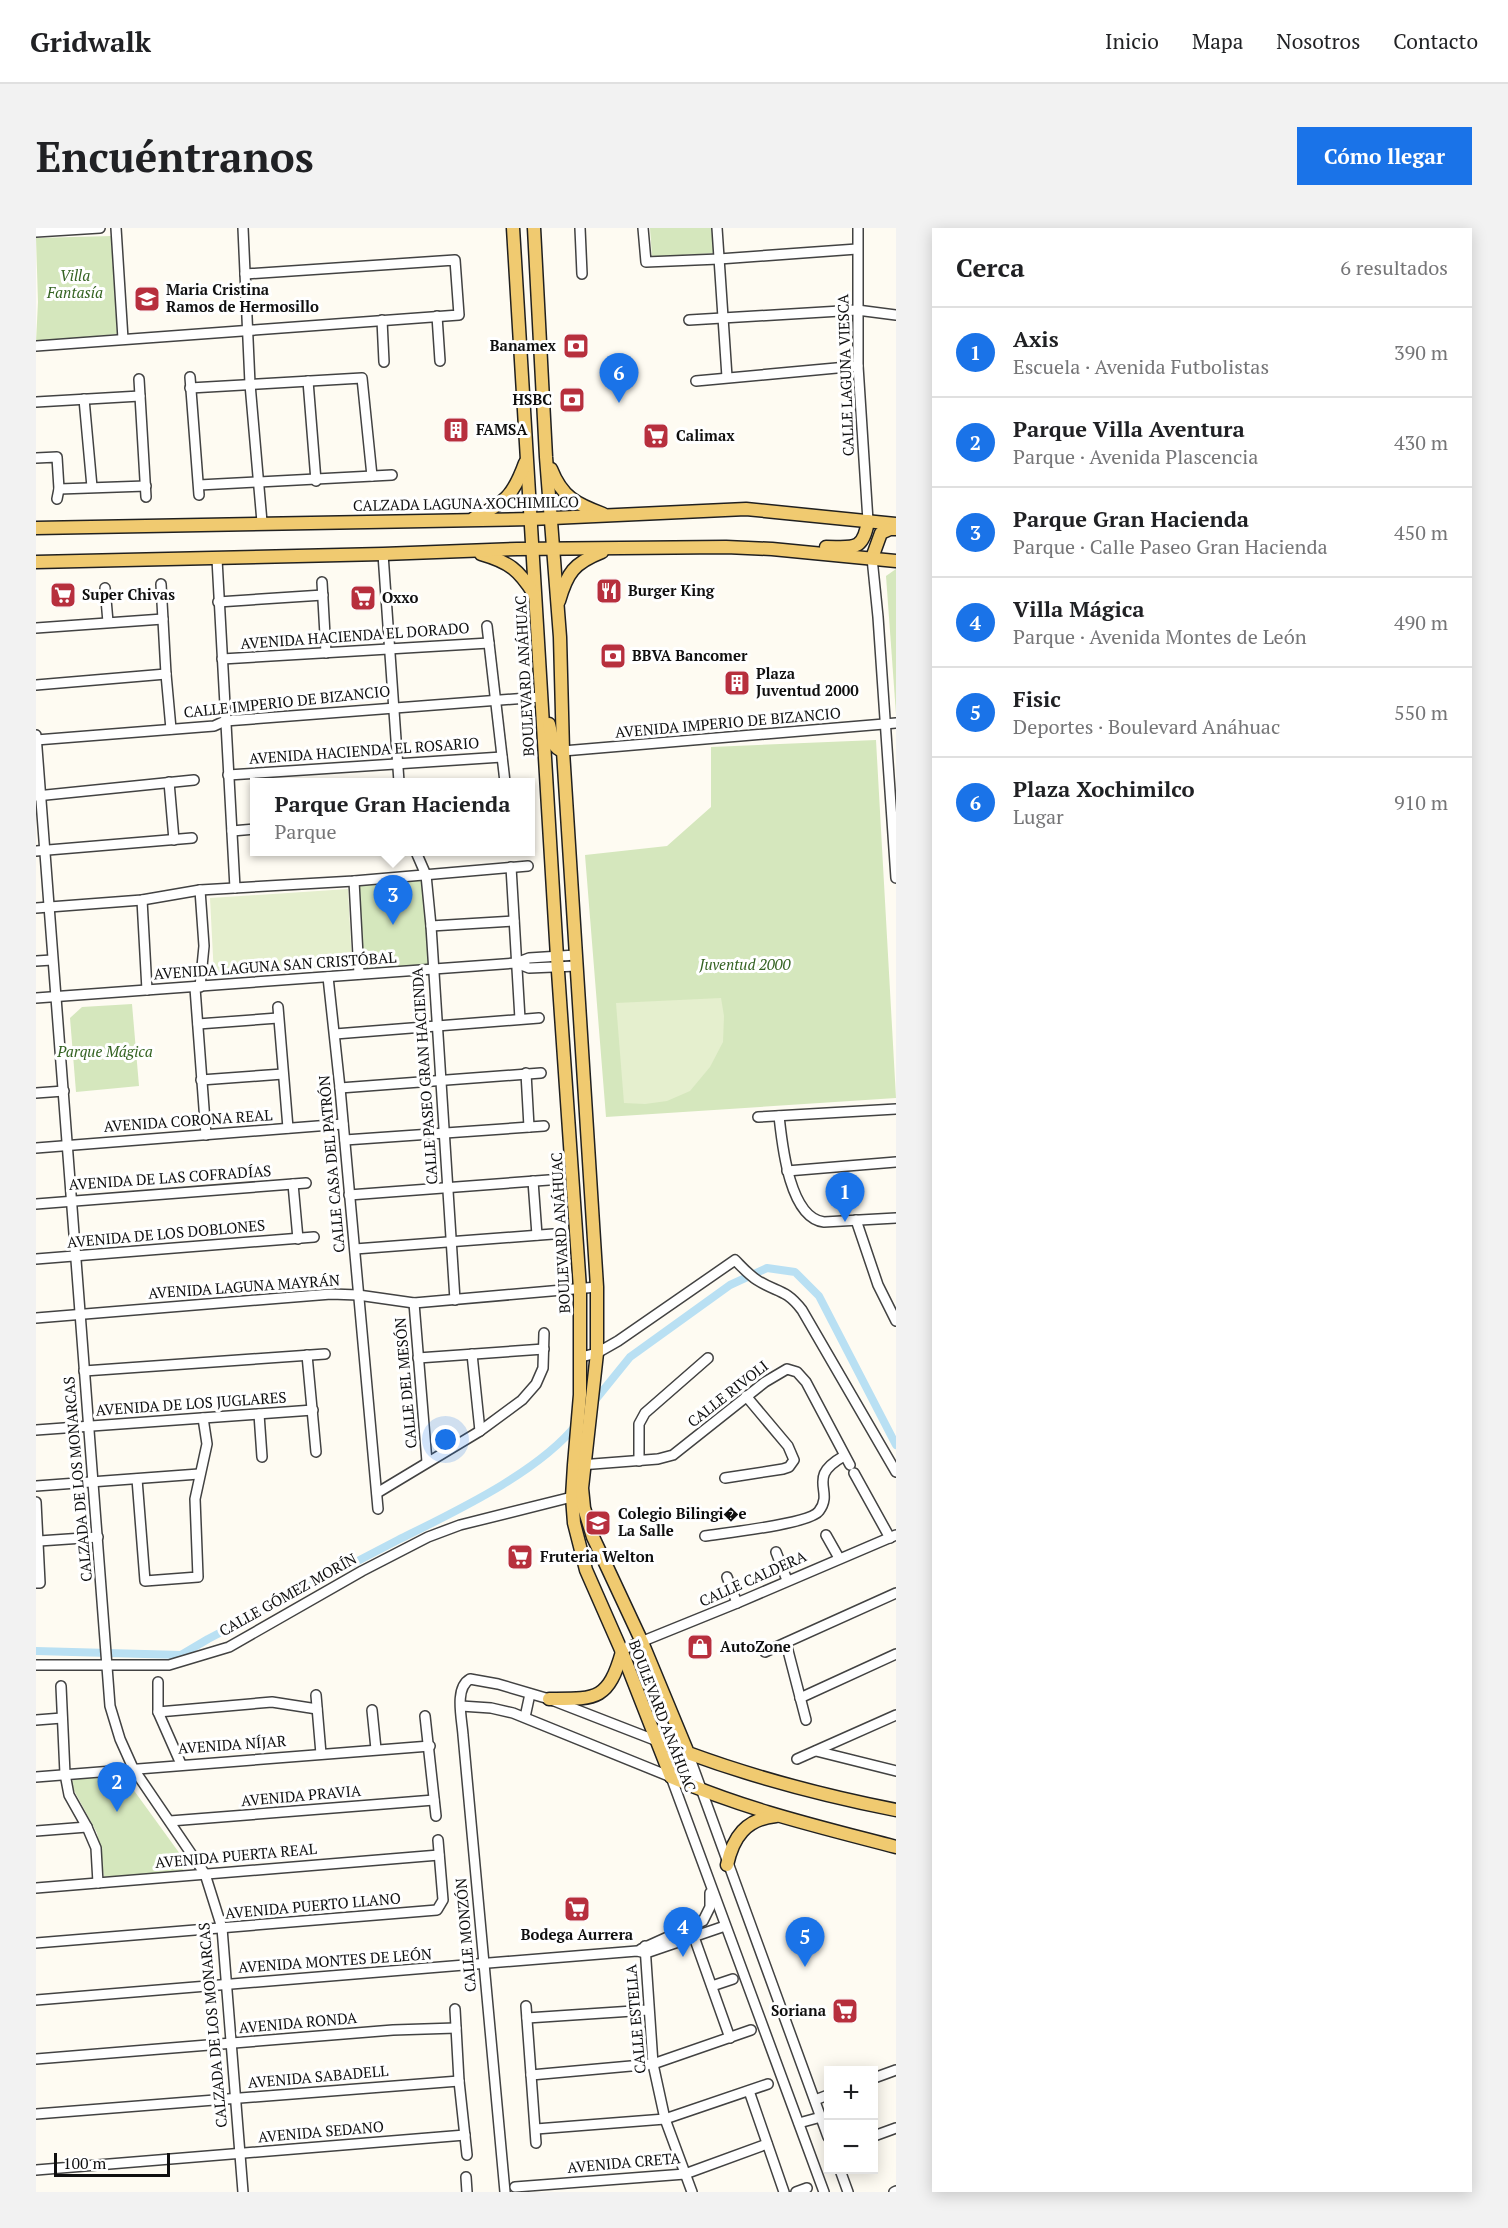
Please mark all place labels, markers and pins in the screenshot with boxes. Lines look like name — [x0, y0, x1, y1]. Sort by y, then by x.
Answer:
place label: Maria Cristina Ramos de Hermosillo — [166, 279, 319, 316]
school or university icon: Maria Cristina Ramos de Hermosillo — [132, 284, 162, 314]
bank icon: Banamex — [561, 331, 591, 361]
place label: Banamex — [490, 335, 557, 355]
pin: 6 — [600, 354, 638, 403]
bank icon: HSBC — [557, 385, 587, 415]
place label: HSBC — [513, 389, 552, 409]
building icon: FAMSA — [441, 415, 471, 445]
place label: FAMSA — [476, 419, 527, 439]
supermarket icon: Calimax — [641, 421, 671, 451]
place label: Calimax — [676, 425, 735, 445]
restaurant icon: Burger King — [594, 576, 624, 606]
supermarket icon: Super Chivas — [48, 580, 78, 610]
place label: Burger King — [628, 580, 715, 600]
supermarket icon: Oxxo — [348, 583, 378, 613]
place label: Super Chivas — [82, 584, 175, 604]
place label: Oxxo — [382, 587, 419, 607]
bank icon: BBVA Bancomer — [598, 641, 628, 671]
place label: BBVA Bancomer — [632, 645, 748, 665]
place label: Plaza Juventud 2000 — [756, 663, 859, 700]
building icon: Plaza Juventud 2000 — [722, 668, 752, 698]
pin: 3 — [374, 876, 412, 925]
pin: 1 — [826, 1172, 864, 1222]
place label: Colegio Bilingi�e La Salle — [618, 1503, 747, 1540]
school or university icon: Colegio Bilingi�e La Salle — [583, 1508, 613, 1538]
supermarket icon: Fruteria Welton — [505, 1542, 535, 1572]
place label: Fruteria Welton — [540, 1546, 655, 1566]
shop icon: AutoZone — [685, 1632, 715, 1662]
place label: AutoZone — [720, 1636, 791, 1656]
pin: 2 — [98, 1762, 136, 1812]
supermarket icon: Bodega Aurrera — [562, 1894, 592, 1924]
pin: 4 — [664, 1908, 702, 1957]
pin: 5 — [786, 1918, 824, 1967]
place label: Bodega Aurrera — [521, 1924, 634, 1944]
supermarket icon: Soriana — [830, 1996, 860, 2026]
place label: Soriana — [771, 2000, 827, 2020]

